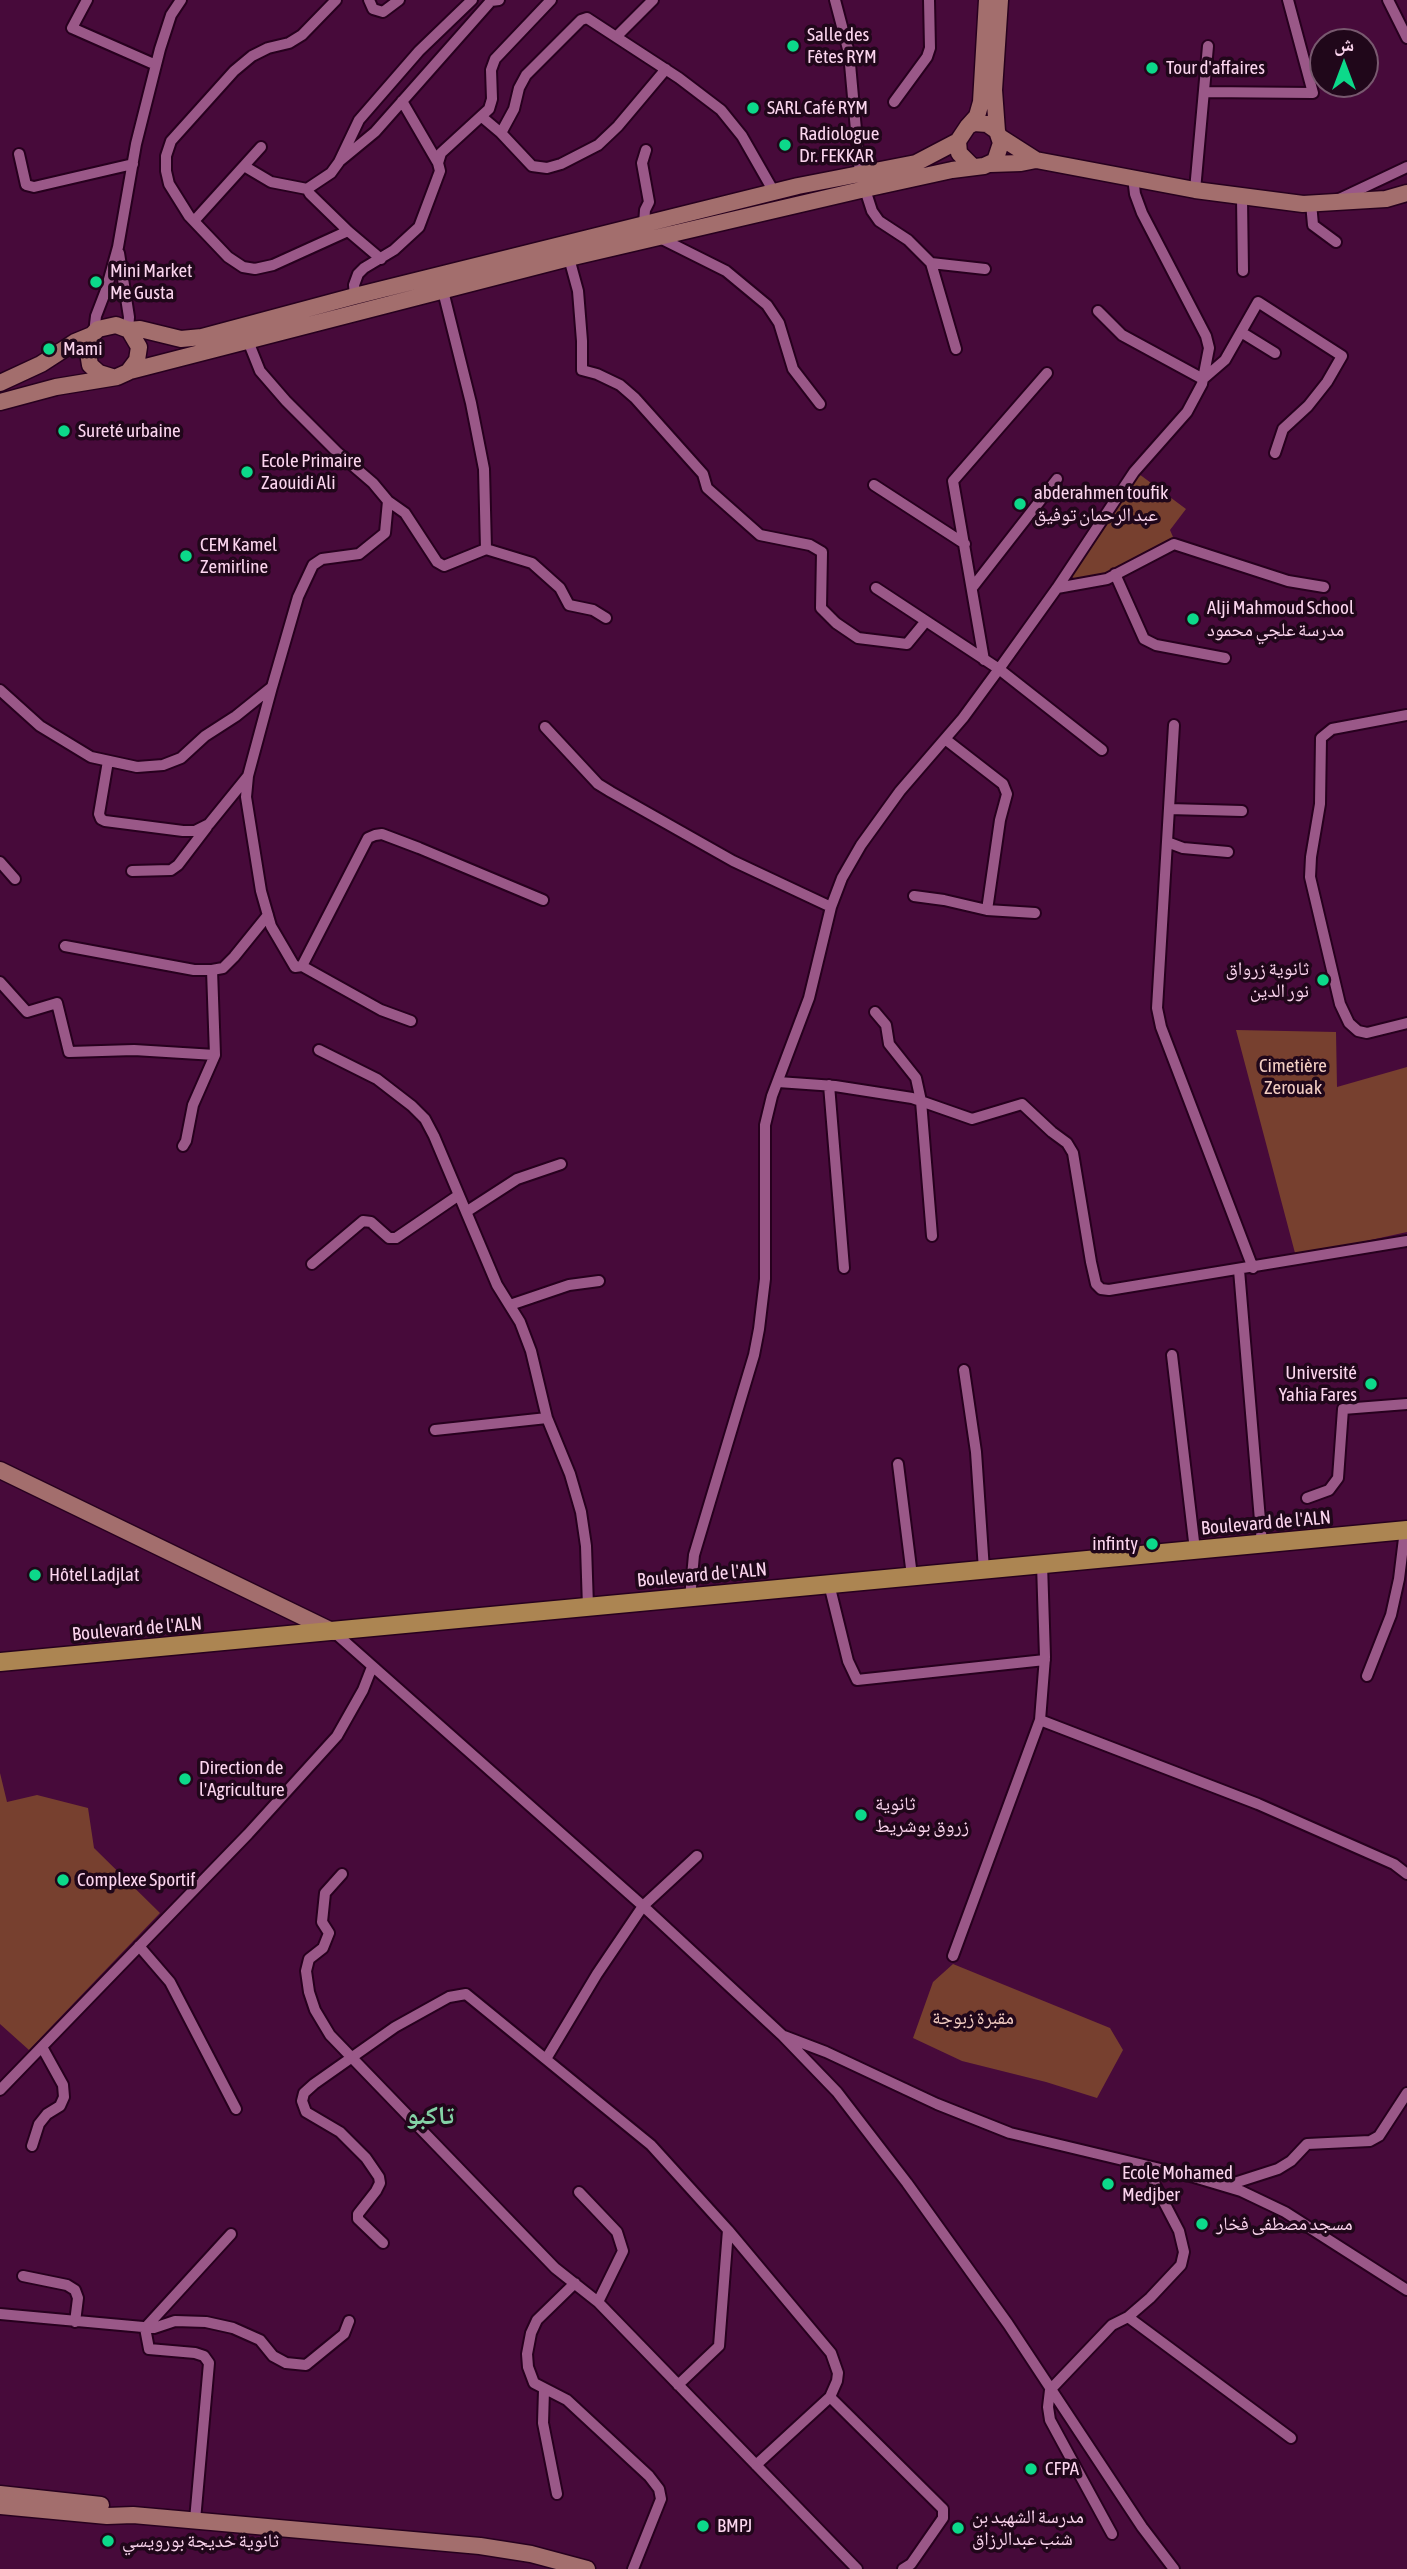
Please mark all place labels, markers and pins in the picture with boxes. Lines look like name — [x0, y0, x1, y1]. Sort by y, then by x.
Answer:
place label: Salle des Fêtes RYM — [807, 24, 877, 68]
marker: Salle des Fêtes RYM — [785, 38, 801, 54]
place label: Tour d'affaires — [1166, 57, 1265, 79]
marker: Tour d'affaires — [1144, 60, 1160, 76]
place label: SARL Café RYM — [767, 97, 868, 119]
marker: SARL Café RYM — [745, 100, 761, 116]
place label: Radiologue Dr. FEKKAR — [799, 123, 879, 167]
marker: Radiologue Dr. FEKKAR — [777, 137, 793, 153]
place label: Mini Market Me Gusta — [110, 260, 193, 304]
marker: Mini Market Me Gusta — [88, 274, 104, 290]
place label: Mami — [63, 338, 103, 360]
marker: Mami — [41, 341, 57, 357]
place label: Sureté urbaine — [78, 420, 181, 442]
marker: Sureté urbaine — [56, 423, 72, 439]
place label: Ecole Primaire Zaouidi Ali — [261, 450, 362, 494]
marker: Ecole Primaire Zaouidi Ali — [239, 464, 255, 480]
place label: abderahmen toufik عبد الرحمان توفيق — [1034, 482, 1168, 526]
marker: abderahmen toufik عبد الرحمان توفيق — [1012, 496, 1028, 512]
place label: CEM Kamel Zemirline — [200, 534, 277, 578]
marker: CEM Kamel Zemirline — [178, 548, 194, 564]
place label: Alji Mahmoud School مدرسة علجي محمود — [1207, 597, 1354, 641]
marker: Alji Mahmoud School مدرسة علجي محمود — [1185, 611, 1201, 627]
place label: ثانوية زرواق نور الدين — [1225, 958, 1309, 1002]
marker: ثانوية زرواق نور الدين — [1315, 972, 1331, 988]
place label: Université Yahia Fares — [1279, 1362, 1357, 1406]
marker: Université Yahia Fares — [1363, 1376, 1379, 1392]
place label: infinty — [1092, 1533, 1138, 1555]
marker: infinty — [1144, 1536, 1160, 1552]
place label: Hôtel Ladjlat — [49, 1564, 139, 1586]
marker: Hôtel Ladjlat — [27, 1567, 43, 1583]
place label: Direction de l'Agriculture — [199, 1757, 285, 1801]
marker: Direction de l'Agriculture — [177, 1771, 193, 1787]
place label: ثانوية زروق بوشريط — [875, 1793, 969, 1837]
marker: ثانوية زروق بوشريط — [853, 1807, 869, 1823]
place label: Complexe Sportif — [77, 1869, 196, 1891]
marker: Complexe Sportif — [55, 1872, 71, 1888]
place label: Ecole Mohamed Medjber — [1122, 2162, 1233, 2206]
marker: Ecole Mohamed Medjber — [1100, 2176, 1116, 2192]
place label: مسجد مصطفى فخار — [1216, 2213, 1353, 2235]
marker: مسجد مصطفى فخار — [1194, 2216, 1210, 2232]
place label: CFPA — [1045, 2458, 1079, 2480]
marker: CFPA — [1023, 2461, 1039, 2477]
place label: مدرسة الشهيد بن شنب عبدالرزاق — [972, 2506, 1084, 2550]
place label: BMPJ — [717, 2515, 752, 2537]
marker: BMPJ — [695, 2518, 711, 2534]
marker: مدرسة الشهيد بن شنب عبدالرزاق — [950, 2520, 966, 2536]
place label: ثانوية خديجة بورويسي — [122, 2530, 279, 2552]
marker: ثانوية خديجة بورويسي — [100, 2533, 116, 2549]

